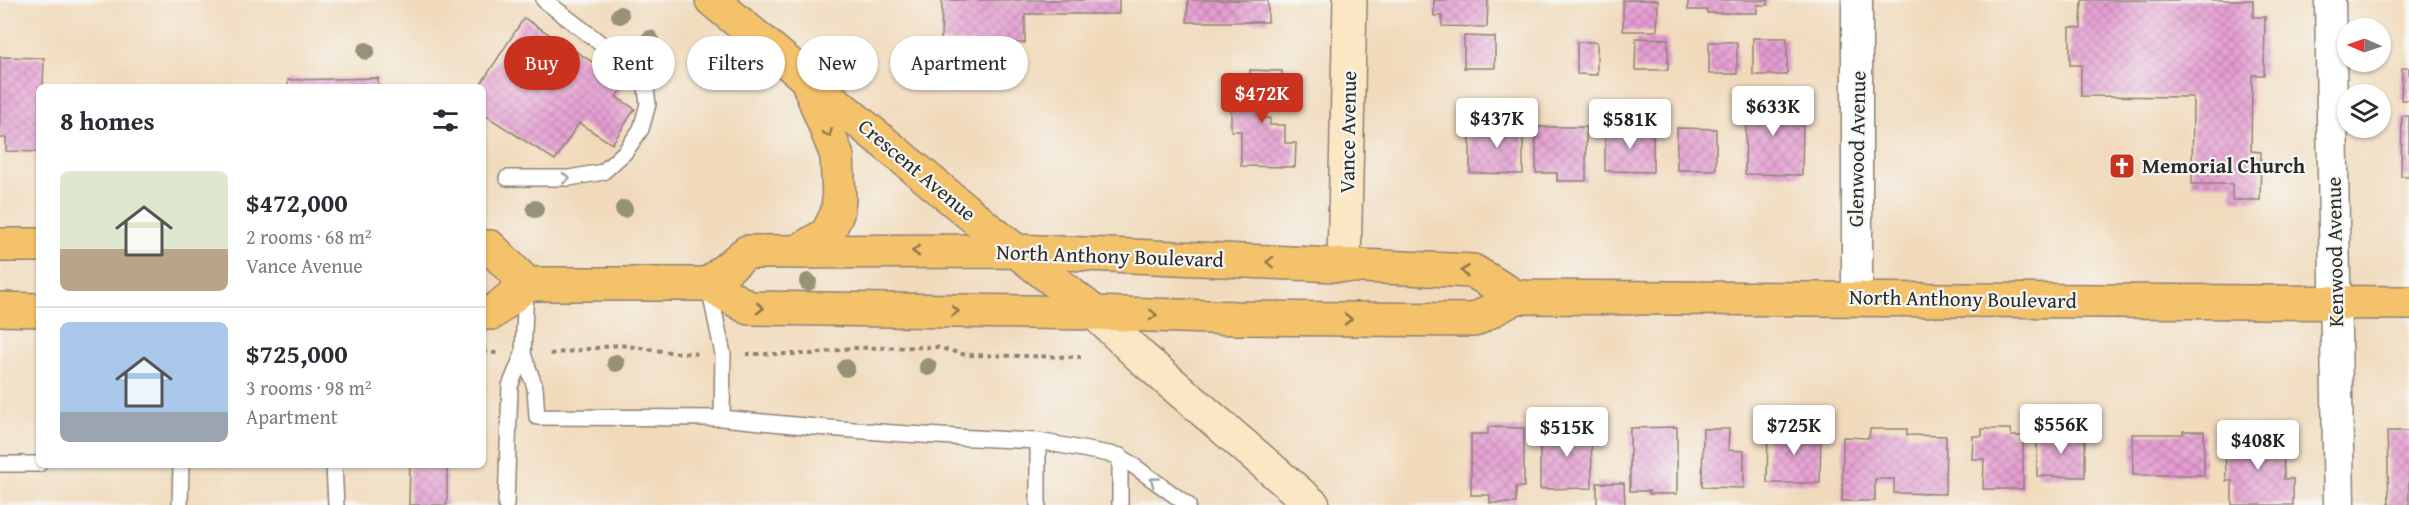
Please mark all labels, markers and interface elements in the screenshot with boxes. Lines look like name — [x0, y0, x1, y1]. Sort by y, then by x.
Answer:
north arrow — [2337, 18, 2391, 72]
map controls — [2337, 18, 2391, 138]
chip: Buy — [504, 36, 580, 90]
chip: Rent — [592, 36, 675, 90]
chip: Filters — [687, 36, 785, 90]
chip: New — [797, 36, 878, 90]
chip: Apartment — [890, 36, 1028, 90]
street label: Vance Avenue — [1331, 70, 1364, 194]
street label: Glenwood Avenue — [1840, 70, 1873, 227]
pin: $472K — [1220, 73, 1304, 124]
text: $472K — [1235, 78, 1289, 107]
button: layers — [2337, 84, 2391, 138]
pin: $633K — [1731, 86, 1815, 137]
text: $633K — [1746, 91, 1800, 120]
pin: $437K — [1455, 98, 1539, 149]
pin: $581K — [1588, 99, 1672, 150]
text: 8 homes — [60, 101, 155, 140]
text: $437K — [1470, 103, 1524, 132]
icon: filters — [429, 104, 462, 137]
text: $581K — [1603, 104, 1657, 133]
street label: Crescent Avenue — [852, 111, 983, 228]
one-way arrow — [821, 127, 833, 138]
place label: Memorial Church — [2142, 150, 2306, 181]
church icon: Memorial Church — [2107, 151, 2137, 181]
one-way arrow — [561, 171, 570, 184]
street label: Kenwood Avenue — [2318, 176, 2351, 328]
text: $472,000 — [246, 183, 348, 222]
icon: home — [108, 195, 180, 267]
text: 2 rooms · 68 m² — [246, 222, 372, 251]
street label: North Anthony Boulevard — [996, 236, 1225, 275]
one-way arrow — [911, 245, 920, 257]
text: Vance Avenue — [246, 251, 363, 280]
one-way arrow — [1266, 256, 1275, 268]
one-way arrow — [1460, 266, 1469, 278]
street label: North Anthony Boulevard — [1849, 281, 2078, 316]
one-way arrow — [756, 302, 765, 314]
one-way arrow — [951, 305, 960, 317]
one-way arrow — [1149, 309, 1158, 321]
one-way arrow — [1344, 313, 1353, 325]
text: $725,000 — [246, 334, 348, 373]
icon: home — [108, 346, 180, 418]
text: 3 rooms · 98 m² — [246, 373, 372, 402]
text: Apartment — [246, 402, 338, 431]
pin: $556K — [2019, 404, 2103, 455]
pin: $725K — [1752, 405, 1836, 456]
pin: $515K — [1525, 407, 1609, 458]
text: $556K — [2034, 409, 2088, 438]
text: $725K — [1767, 410, 1821, 439]
text: $515K — [1540, 412, 1594, 441]
pin: $408K — [2216, 420, 2300, 471]
text: $408K — [2231, 425, 2285, 454]
one-way arrow — [1149, 477, 1160, 488]

